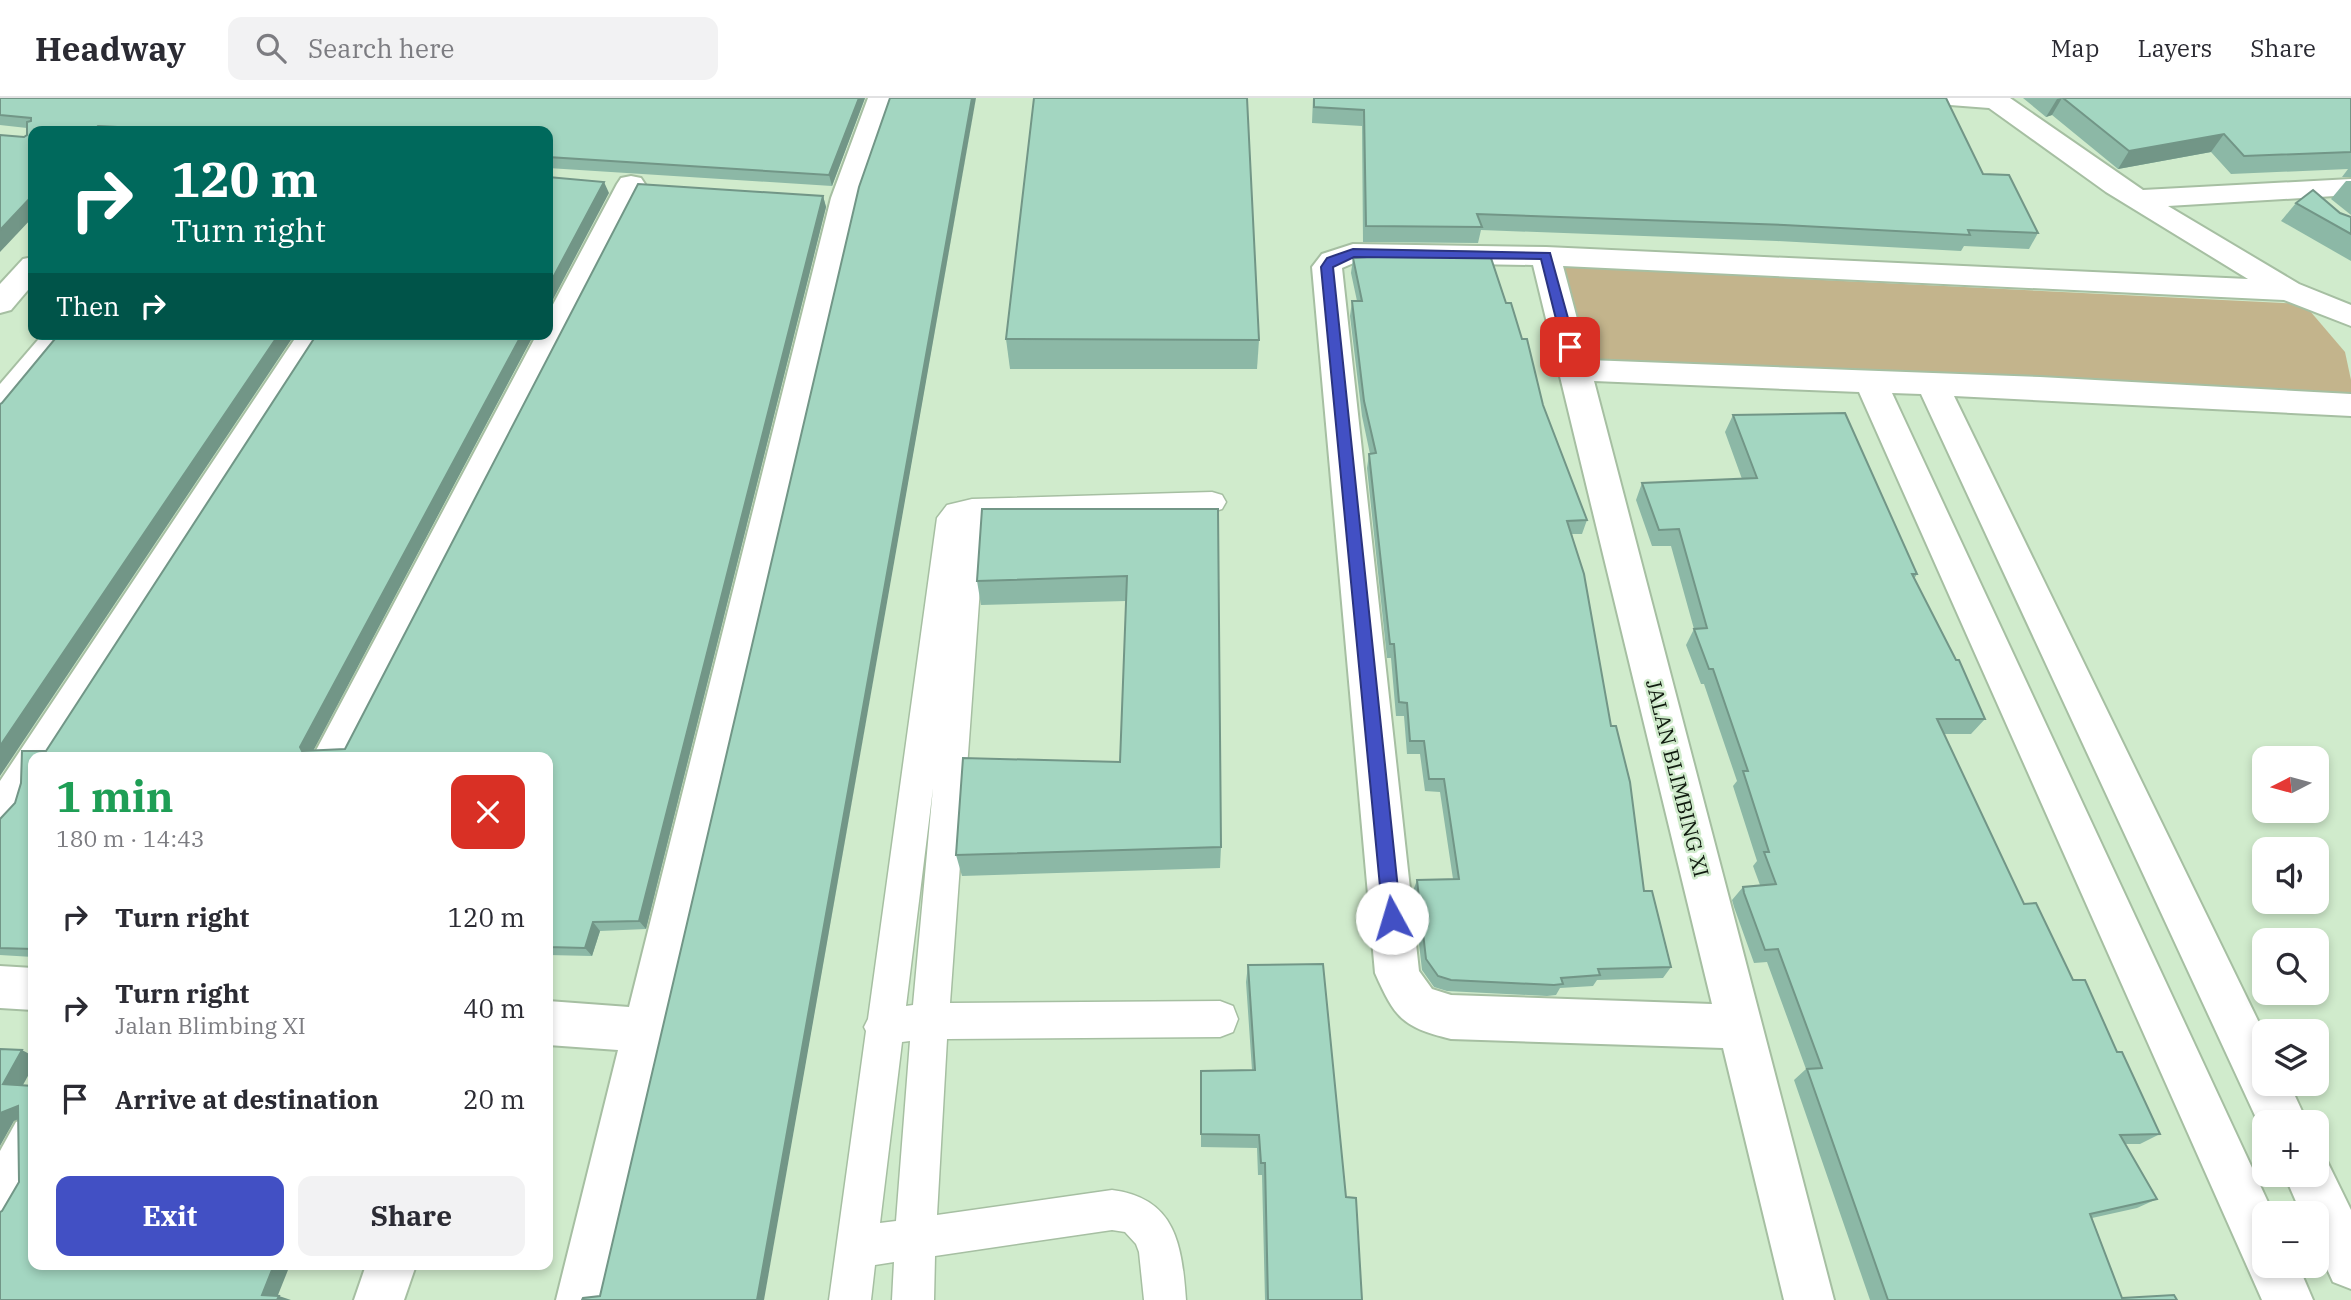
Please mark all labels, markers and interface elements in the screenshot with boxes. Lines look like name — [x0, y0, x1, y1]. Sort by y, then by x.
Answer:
search box — [228, 17, 718, 80]
text: Headway — [35, 27, 186, 70]
icon: search — [252, 29, 290, 67]
text: Search here — [308, 31, 454, 65]
text: Map — [2051, 32, 2099, 64]
text: Layers — [2137, 32, 2212, 64]
text: Share — [2250, 32, 2316, 64]
text: 120 m — [171, 147, 318, 210]
icon: right — [56, 154, 147, 245]
text: Turn right — [171, 209, 326, 251]
icon: right — [134, 287, 172, 325]
text: Then — [56, 289, 120, 323]
pin — [1540, 317, 1600, 377]
icon: arrive — [1551, 328, 1589, 366]
street label: JALAN BLIMBING XI — [1640, 676, 1716, 880]
north arrow — [2252, 746, 2329, 822]
map controls — [2252, 746, 2329, 1278]
text: 1 min — [56, 769, 174, 824]
button: close — [451, 775, 525, 849]
text: 180 m · 14:43 — [56, 823, 205, 853]
button: sound — [2252, 837, 2329, 914]
position arrow — [1355, 881, 1429, 955]
icon: right — [56, 898, 94, 936]
text: Turn right — [115, 900, 249, 934]
text: 120 m — [447, 900, 525, 934]
button: search — [2252, 928, 2329, 1005]
text: Turn right — [115, 976, 249, 1010]
icon: right — [56, 989, 94, 1027]
text: 40 m — [463, 991, 525, 1025]
text: Jalan Blimbing XI — [115, 1010, 306, 1040]
button: layers — [2252, 1019, 2329, 1096]
icon: arrive — [56, 1080, 94, 1118]
text: Arrive at destination — [115, 1082, 379, 1116]
text: 20 m — [463, 1082, 525, 1116]
button: + — [2252, 1110, 2329, 1187]
button: Exit — [56, 1176, 284, 1256]
button: Share — [298, 1176, 525, 1256]
button: − — [2252, 1201, 2329, 1278]

